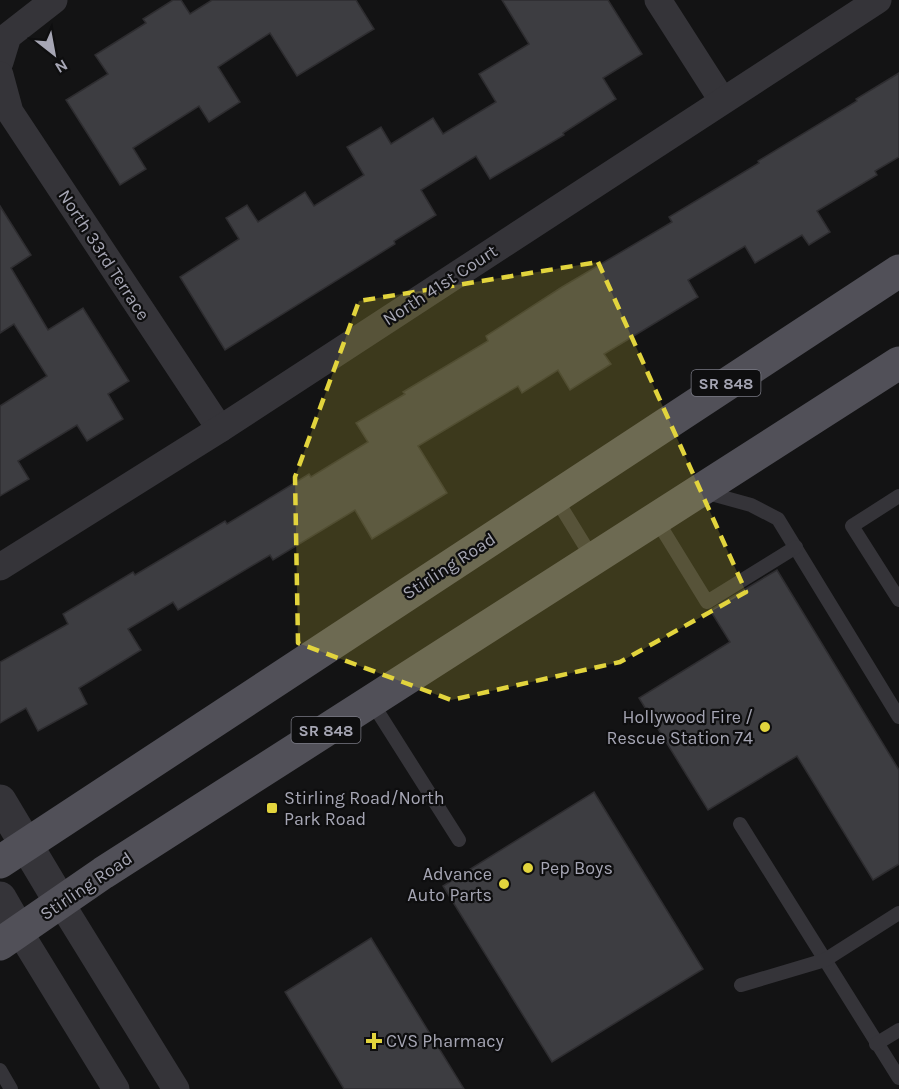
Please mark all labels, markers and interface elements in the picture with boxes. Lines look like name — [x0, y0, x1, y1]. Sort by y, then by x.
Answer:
north arrow — [24, 24, 84, 84]
text: N — [52, 55, 71, 78]
street label: North 33rd Terrace — [53, 185, 155, 325]
street label: North 41st Court — [379, 240, 502, 330]
road number: SR 848 — [692, 370, 760, 396]
street label: Stirling Road — [398, 528, 500, 604]
place label: Hollywood Fire / Rescue Station 74 — [606, 706, 753, 749]
road number: SR 848 — [292, 717, 360, 743]
marker: Hollywood Fire / Rescue Station 74 — [758, 720, 772, 734]
place label: Stirling Road/North Park Road — [284, 787, 445, 830]
marker: Stirling Road/North Park Road — [265, 801, 279, 815]
street label: Stirling Road — [36, 847, 136, 925]
place label: Pep Boys — [540, 857, 613, 879]
marker: Pep Boys — [521, 861, 535, 875]
place label: Advance Auto Parts — [407, 863, 492, 906]
marker: Advance Auto Parts — [497, 877, 511, 891]
place label: CVS Pharmacy — [386, 1030, 505, 1052]
marker: CVS Pharmacy — [367, 1034, 381, 1048]

